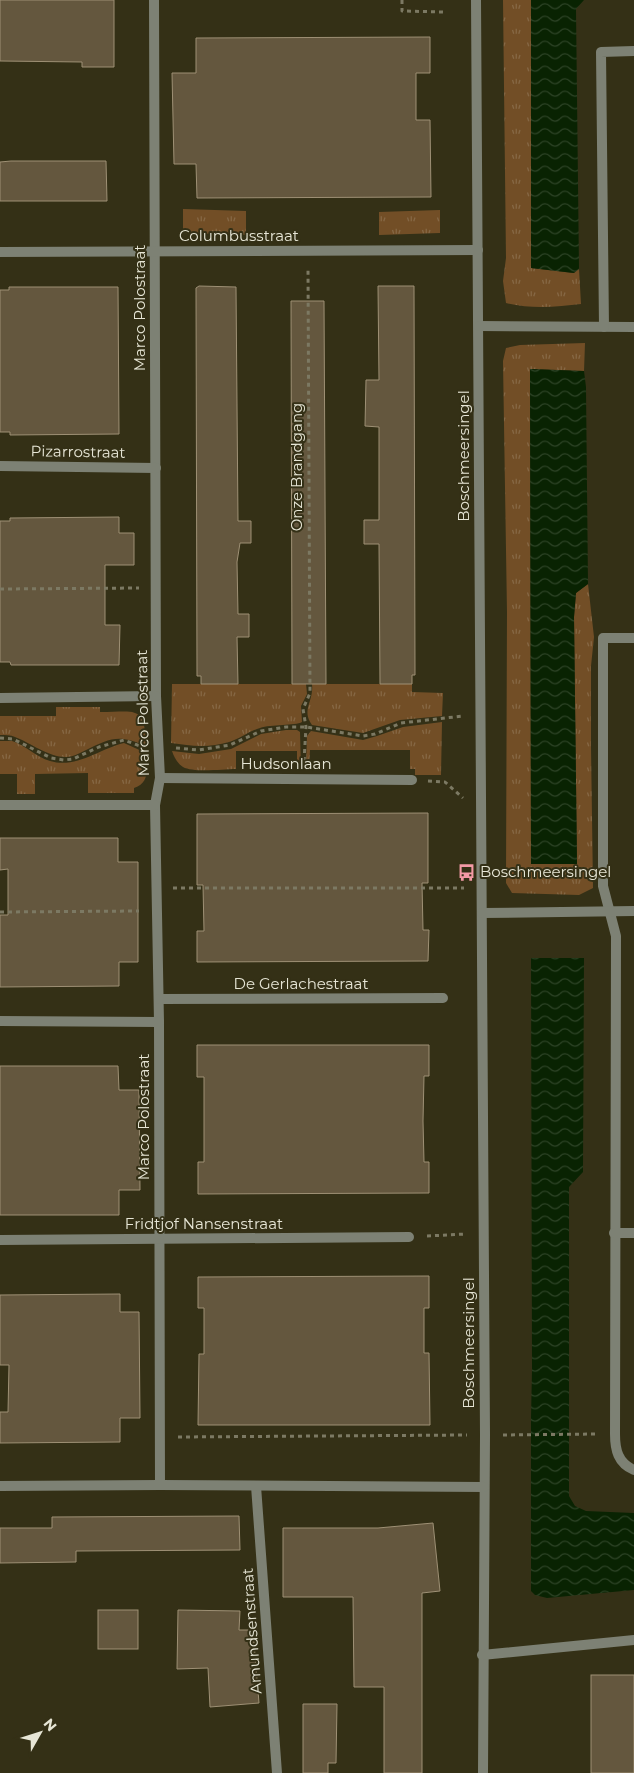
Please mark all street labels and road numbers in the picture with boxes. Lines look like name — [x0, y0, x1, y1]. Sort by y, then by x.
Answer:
street label: Columbusstraat — [179, 226, 299, 245]
street label: Marco Polostraat — [130, 245, 149, 371]
street label: Boschmeersingel — [454, 390, 473, 522]
street label: Onze Brandgang — [287, 403, 306, 531]
street label: Pizarrostraat — [30, 441, 126, 462]
street label: Marco Polostraat — [132, 650, 153, 777]
street label: Hudsonlaan — [240, 754, 332, 773]
street label: De Gerlachestraat — [234, 974, 368, 993]
street label: Marco Polostraat — [134, 1054, 153, 1180]
street label: Fridtjof Nansenstraat — [125, 1214, 283, 1233]
street label: Boschmeersingel — [459, 1277, 478, 1409]
street label: Amundsenstraat — [238, 1567, 265, 1695]

